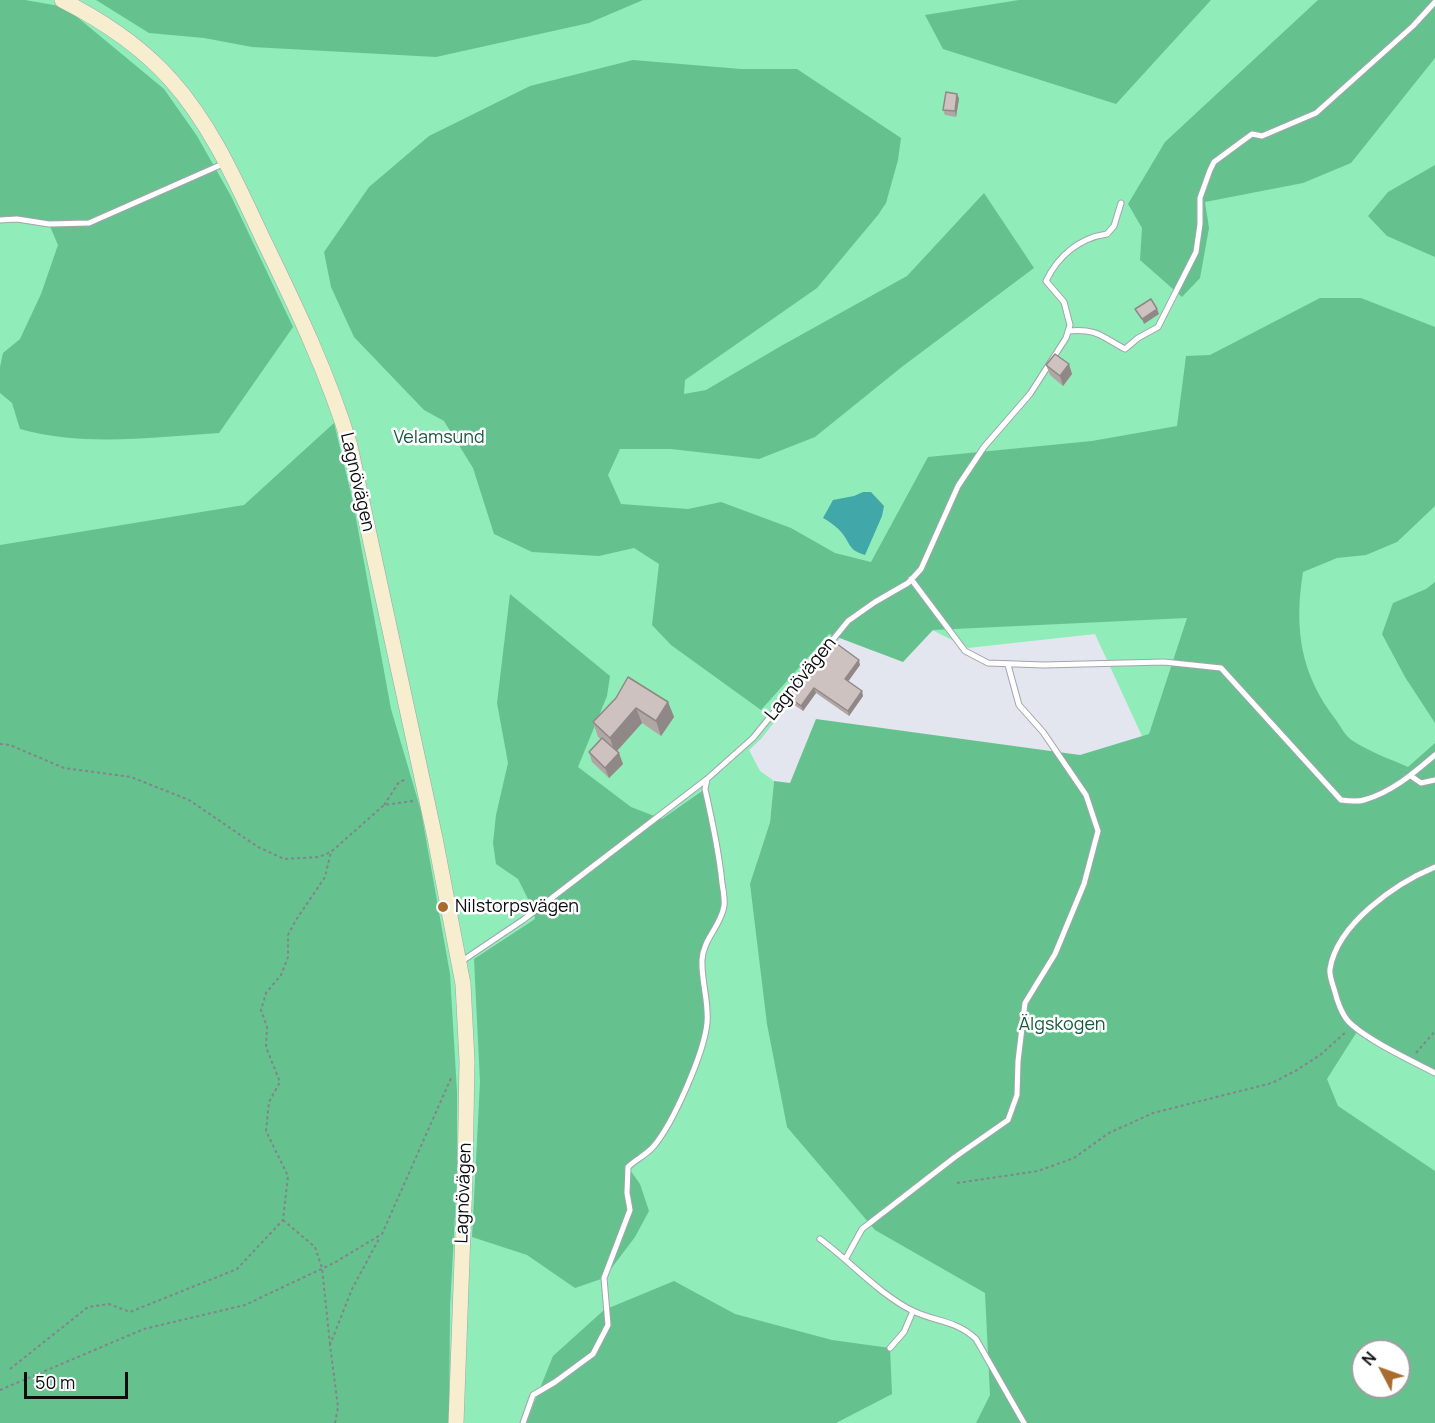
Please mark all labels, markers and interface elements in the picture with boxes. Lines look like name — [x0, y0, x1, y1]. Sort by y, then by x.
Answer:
park label: Velamsund — [393, 427, 485, 449]
street label: Lagnövägen — [335, 430, 379, 534]
street label: Lagnövägen — [761, 633, 841, 725]
place label: Nilstorpsvägen — [455, 896, 579, 918]
marker: Nilstorpsvägen — [436, 900, 450, 914]
park label: Älgskogen — [1019, 1014, 1105, 1036]
street label: Lagnövägen — [451, 1142, 477, 1244]
north arrow — [1351, 1339, 1411, 1399]
text: N — [1357, 1347, 1381, 1370]
scale bar — [27, 1360, 130, 1398]
text: 50 m — [35, 1370, 75, 1394]

